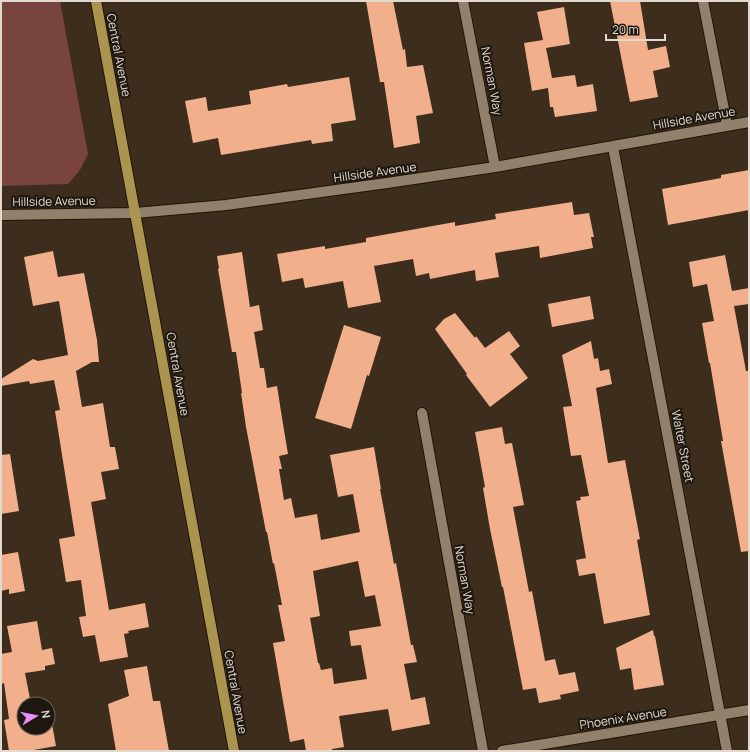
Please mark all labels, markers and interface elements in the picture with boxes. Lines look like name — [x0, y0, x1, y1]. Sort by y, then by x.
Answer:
street label: Central Avenue — [103, 12, 135, 98]
scale bar — [606, 16, 665, 42]
text: 20 m — [612, 21, 639, 38]
street label: Norman Way — [477, 45, 507, 117]
street label: Hillside Avenue — [651, 102, 737, 134]
street label: Hillside Avenue — [333, 158, 417, 186]
street label: Hillside Avenue — [12, 192, 96, 210]
street label: Central Avenue — [162, 331, 194, 417]
street label: Walter Street — [668, 408, 698, 484]
street label: Norman Way — [451, 544, 480, 616]
street label: Central Avenue — [220, 649, 252, 735]
north arrow — [16, 696, 56, 736]
street label: Phoenix Avenue — [578, 703, 668, 733]
text: N — [38, 709, 54, 719]

